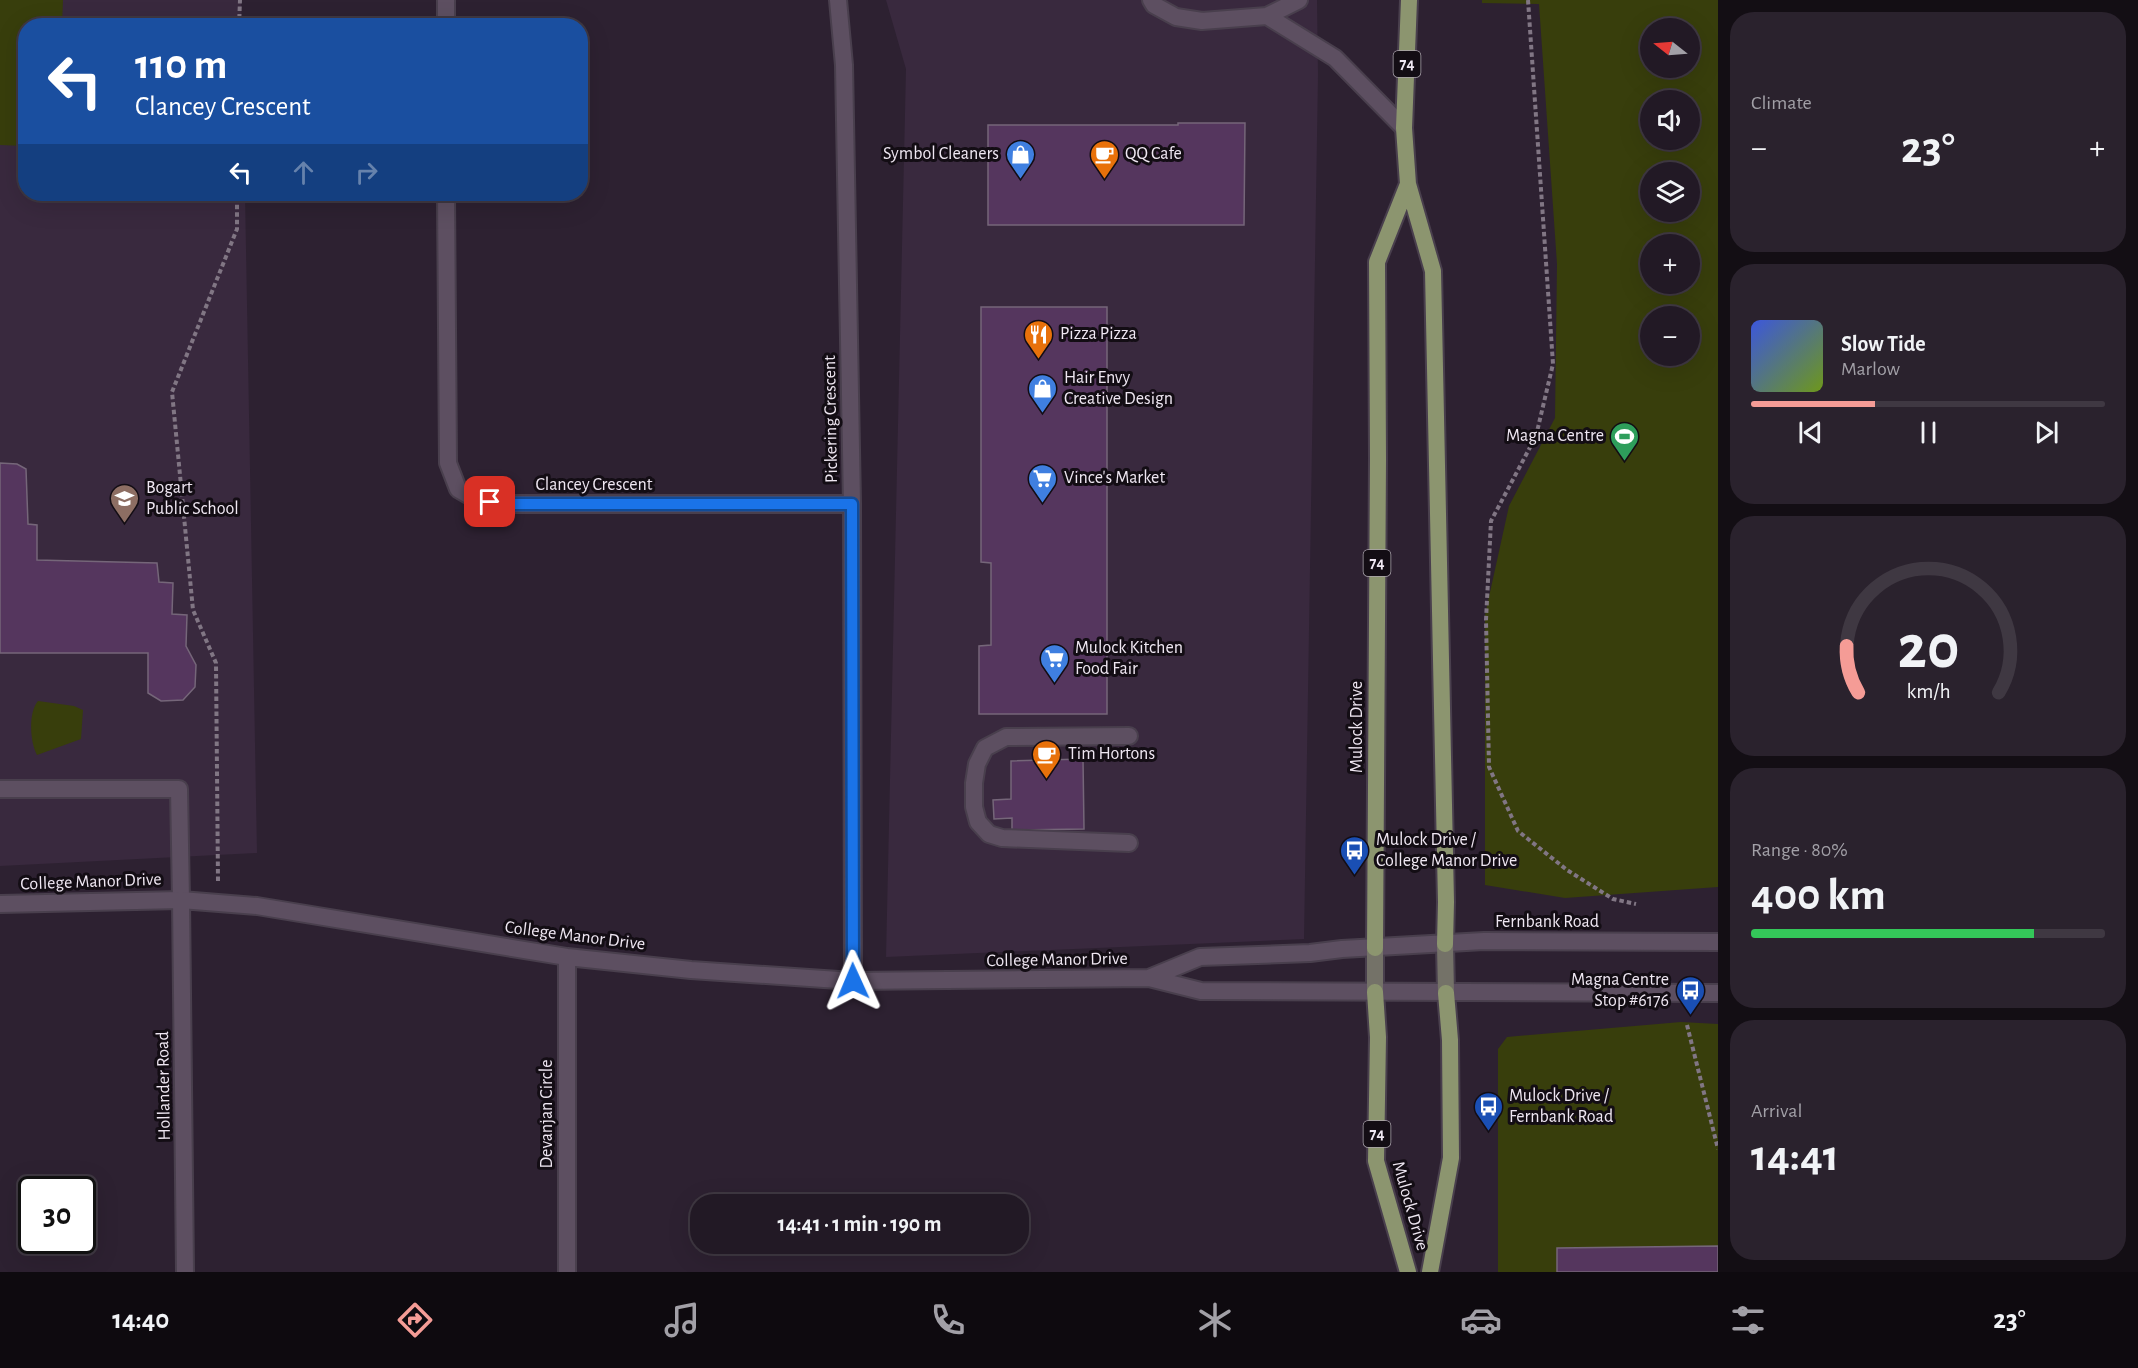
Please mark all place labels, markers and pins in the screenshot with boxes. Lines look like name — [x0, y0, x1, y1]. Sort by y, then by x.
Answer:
shop icon: Symbol Cleaners — [1004, 138, 1036, 180]
cafe icon: QQ Cafe — [1088, 138, 1120, 180]
place label: Symbol Cleaners — [883, 145, 999, 163]
place label: QQ Cafe — [1125, 145, 1182, 163]
restaurant icon: Pizza Pizza — [1023, 318, 1055, 360]
place label: Pizza Pizza — [1060, 325, 1137, 343]
place label: Hair Envy Creative Design — [1064, 369, 1173, 408]
shop icon: Hair Envy Creative Design — [1027, 372, 1059, 414]
sports icon: Magna Centre — [1609, 420, 1641, 462]
place label: Magna Centre — [1506, 427, 1604, 445]
supermarket icon: Vince's Market — [1027, 462, 1059, 504]
place label: Vince's Market — [1064, 469, 1165, 487]
pin — [464, 476, 515, 527]
place label: Bogart Public School — [146, 479, 239, 518]
school or university icon: Bogart Public School — [109, 482, 141, 524]
place label: Mulock Kitchen Food Fair — [1075, 639, 1183, 678]
supermarket icon: Mulock Kitchen Food Fair — [1038, 642, 1070, 684]
cafe icon: Tim Hortons — [1031, 738, 1063, 780]
place label: Tim Hortons — [1068, 745, 1155, 763]
place label: Mulock Drive / College Manor Drive — [1376, 831, 1517, 870]
bus stop icon: Mulock Drive / College Manor Drive — [1339, 834, 1371, 876]
place label: Magna Centre Stop #6176 — [1571, 971, 1669, 1010]
bus stop icon: Magna Centre Stop #6176 — [1674, 974, 1706, 1016]
place label: Mulock Drive / Fernbank Road — [1509, 1087, 1613, 1126]
bus stop icon: Mulock Drive / Fernbank Road — [1472, 1090, 1504, 1132]

